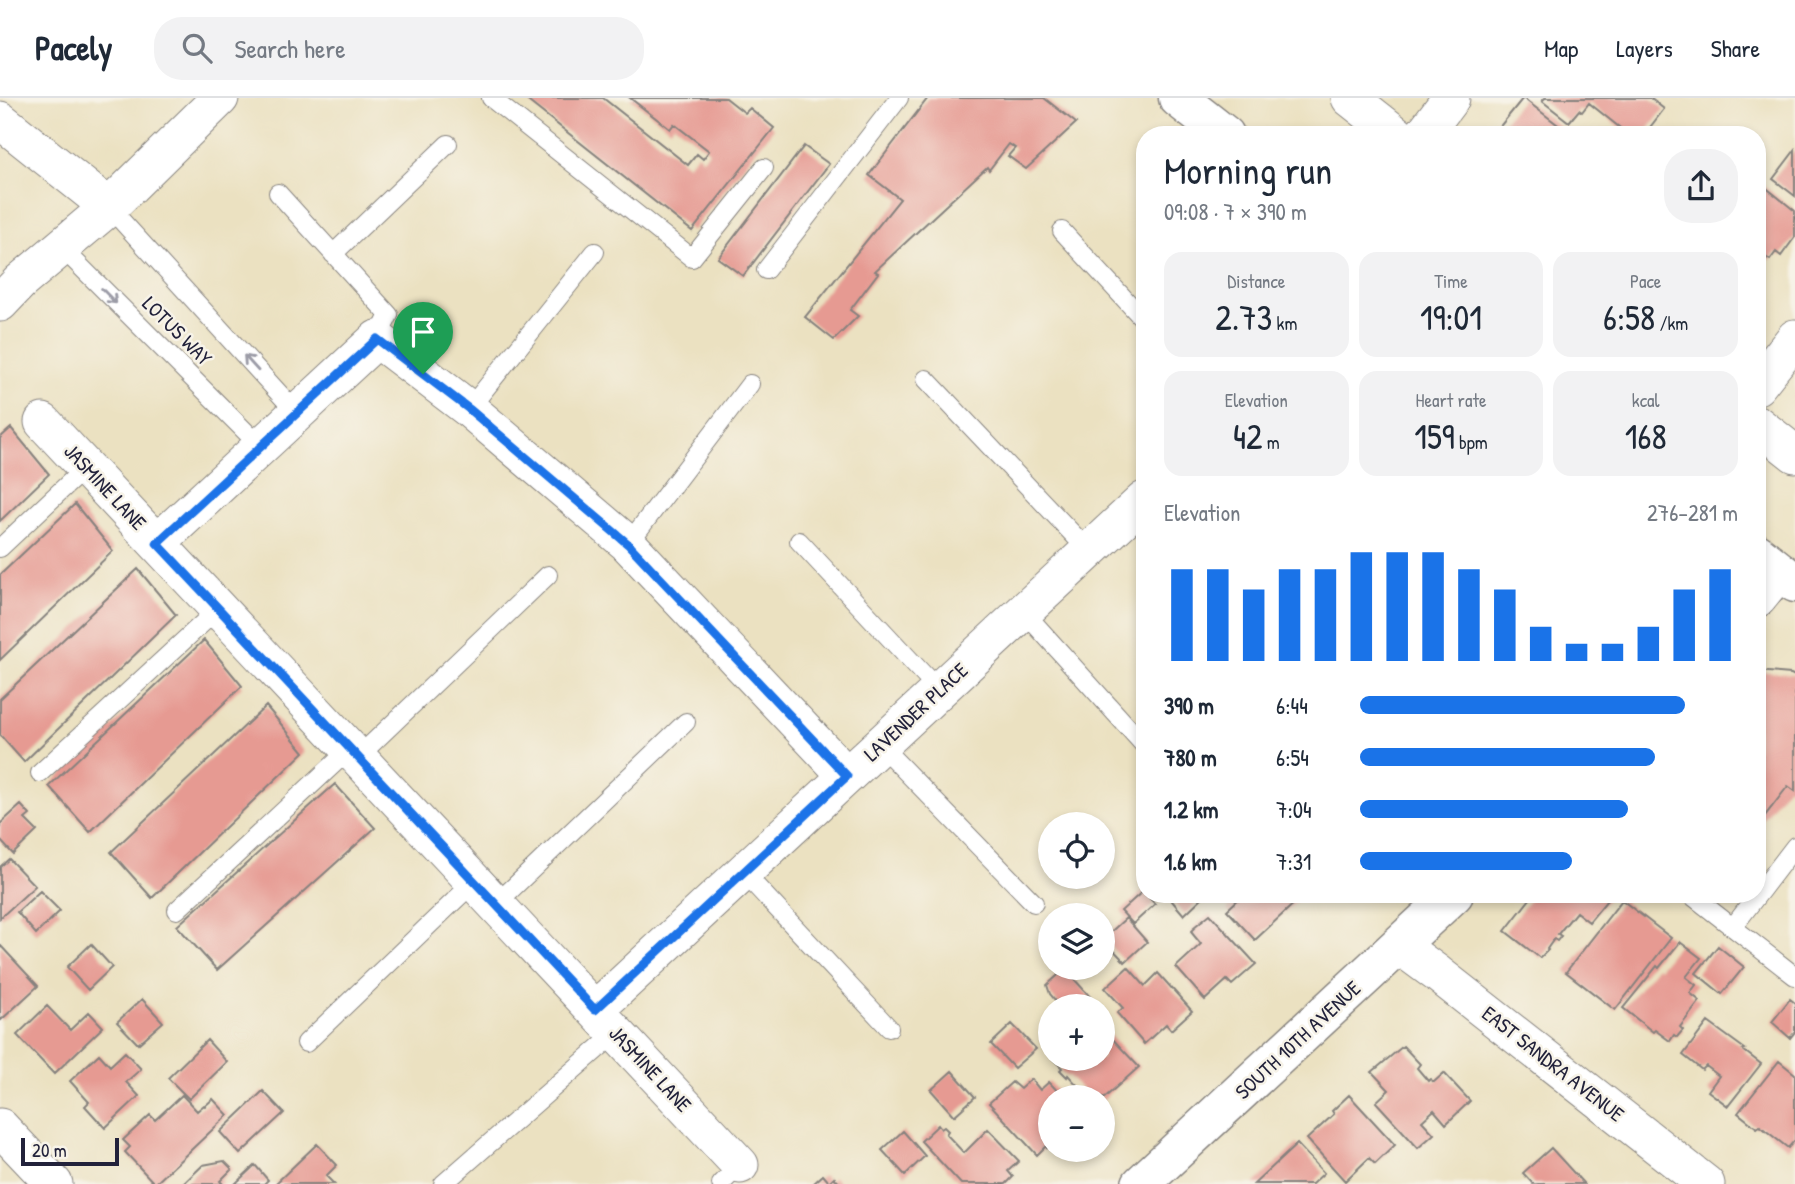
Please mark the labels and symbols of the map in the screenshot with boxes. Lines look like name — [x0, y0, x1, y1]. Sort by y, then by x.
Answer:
one-way arrow — [101, 287, 118, 304]
street label: LOTUS WAY — [136, 289, 219, 372]
pin — [393, 302, 453, 374]
one-way arrow — [243, 354, 259, 372]
street label: JASMINE LANE — [58, 437, 153, 536]
street label: LAVENDER PLACE — [857, 656, 974, 768]
street label: SOUTH 10TH AVENUE — [1228, 974, 1367, 1106]
street label: EAST SANDRA AVENUE — [1476, 999, 1630, 1128]
street label: JASMINE LANE — [603, 1019, 698, 1118]
scale bar — [21, 1135, 119, 1167]

